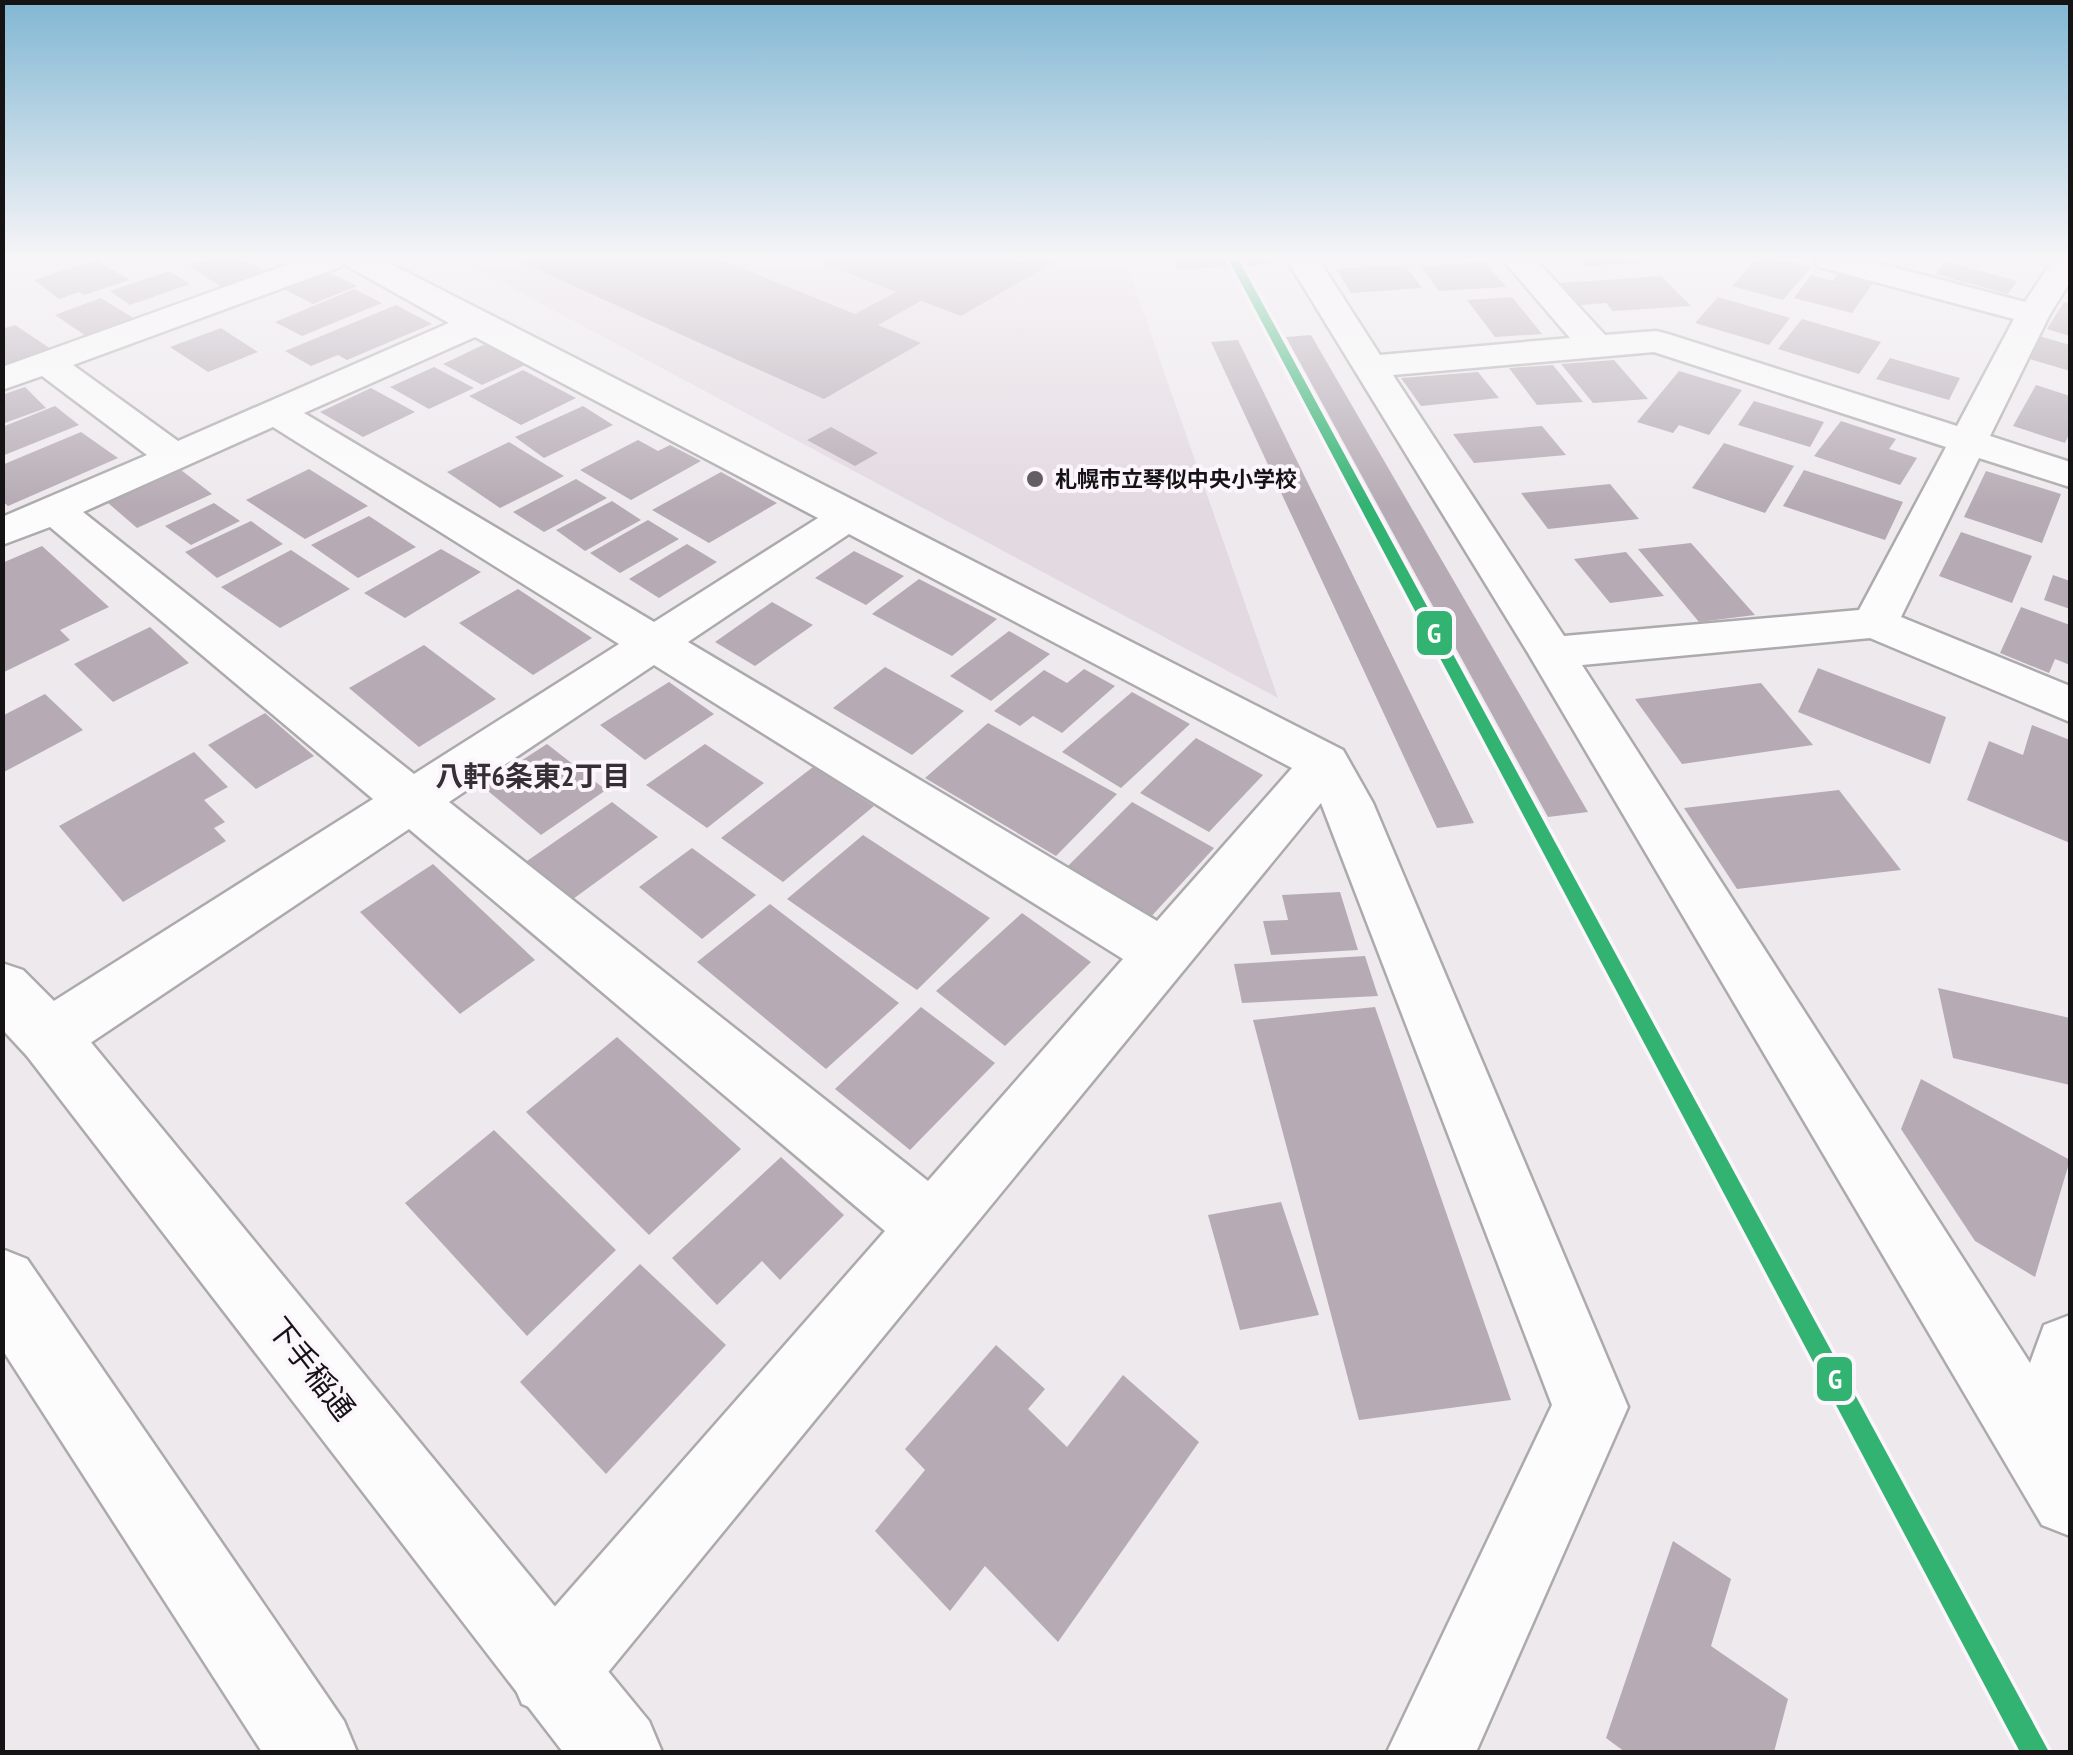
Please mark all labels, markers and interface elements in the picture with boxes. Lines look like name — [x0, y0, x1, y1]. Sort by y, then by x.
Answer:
place label: 札幌市立琴似中央小学校 — [1055, 465, 1297, 493]
marker: 札幌市立琴似中央小学校 — [1024, 468, 1046, 490]
line badge: G — [1415, 609, 1454, 657]
text: G — [1427, 614, 1441, 651]
district label: 八軒6条東2丁目 — [436, 757, 630, 794]
street label: 下手稲通 — [260, 1309, 364, 1427]
line badge: G — [1815, 1355, 1854, 1403]
text: G — [1828, 1360, 1842, 1397]

